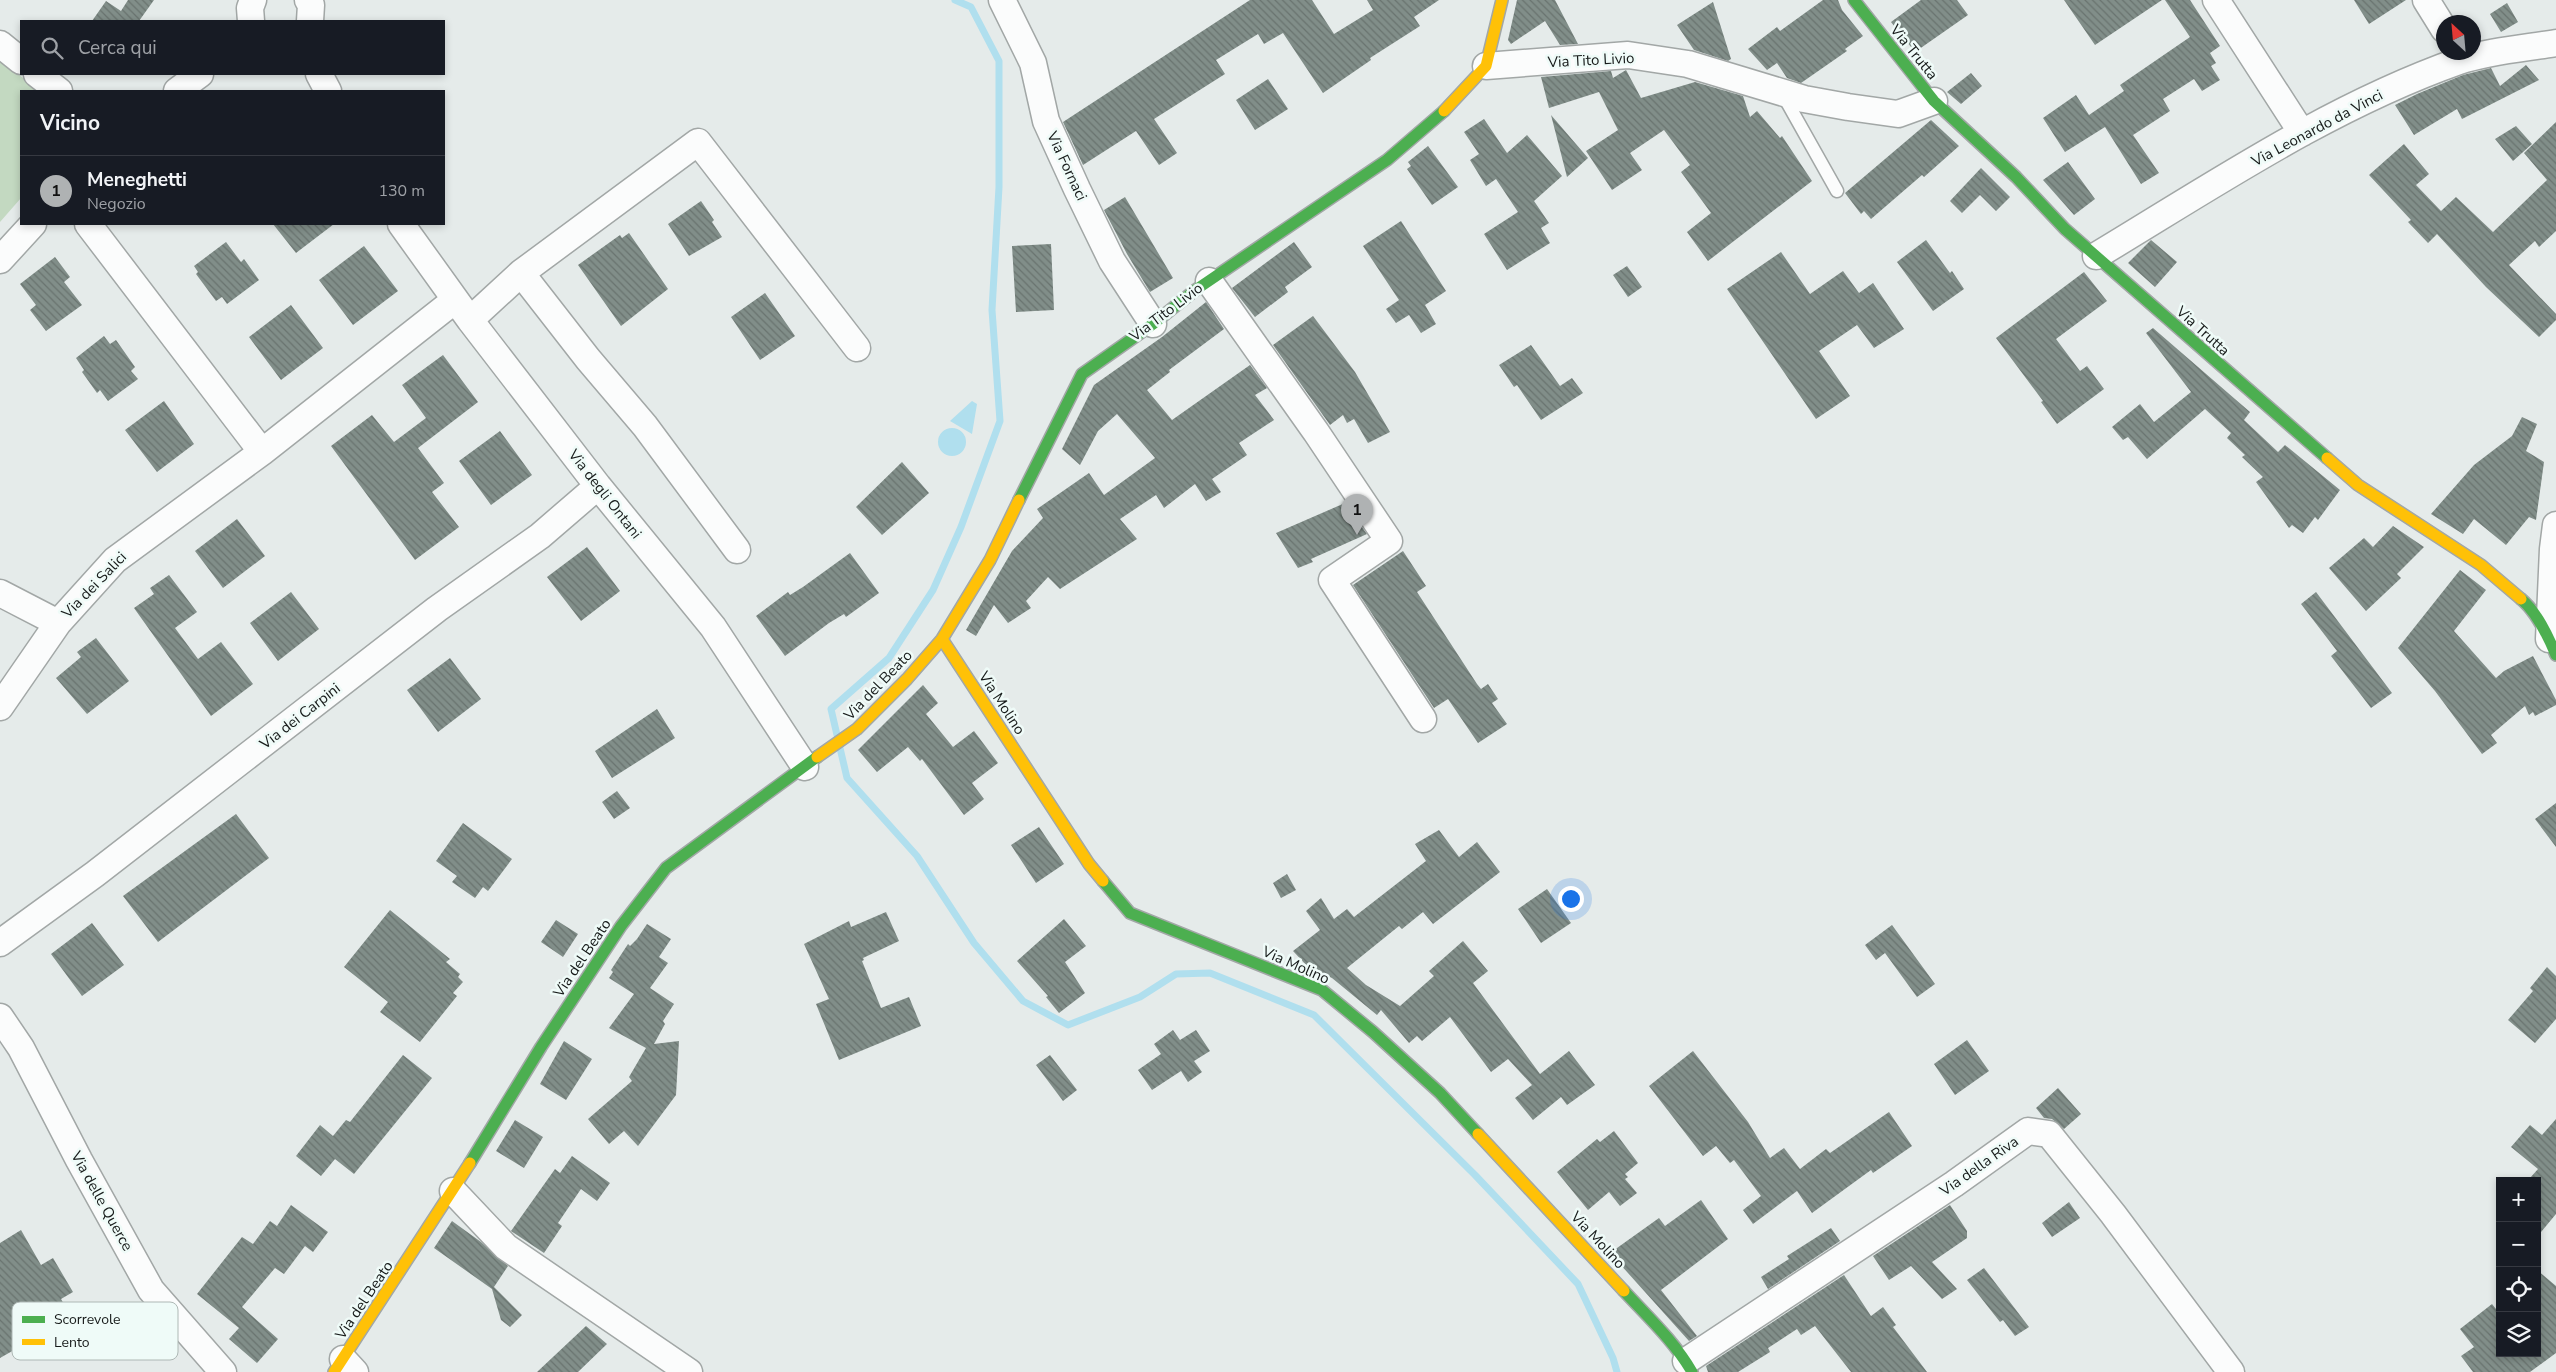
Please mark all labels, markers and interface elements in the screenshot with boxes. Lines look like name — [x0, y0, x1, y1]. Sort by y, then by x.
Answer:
north arrow — [2436, 15, 2481, 60]
street label: Via Trutta — [1885, 19, 1942, 84]
search box — [20, 20, 445, 75]
icon: search — [38, 34, 66, 62]
text: Cerca qui — [78, 35, 157, 61]
street label: Via Tito Livio — [1546, 48, 1635, 72]
street label: Via Leonardo da Vinci — [2247, 85, 2386, 172]
text: Vicino — [40, 109, 100, 137]
street label: Via Fornaci — [1042, 127, 1092, 204]
text: Meneghetti — [87, 167, 187, 193]
text: 1 — [51, 180, 61, 202]
text: 130 m — [378, 180, 425, 202]
text: Negozio — [87, 193, 146, 215]
street label: Via Tito Livio — [1125, 278, 1207, 347]
street label: Via Trutta — [2171, 301, 2234, 360]
street label: Via degli Ontani — [563, 444, 646, 543]
pin: 1 — [1341, 494, 1373, 535]
street label: Via dei Salici — [57, 547, 131, 623]
street label: Via del Beato — [839, 646, 917, 725]
street label: Via Molino — [974, 667, 1030, 738]
street label: Via dei Carpini — [255, 678, 344, 754]
your location — [1558, 886, 1584, 912]
street label: Via del Beato — [548, 915, 616, 1002]
street label: Via Molino — [1258, 941, 1333, 989]
street label: Via della Riva — [1935, 1131, 2022, 1201]
street label: Via delle Querce — [66, 1147, 138, 1254]
map controls — [2496, 1177, 2541, 1357]
button: + — [2496, 1177, 2541, 1222]
street label: Via Molino — [1566, 1206, 1630, 1273]
button: − — [2496, 1222, 2541, 1267]
street label: Via del Beato — [330, 1257, 398, 1344]
button: locate — [2496, 1267, 2541, 1312]
legend — [12, 1302, 178, 1360]
text: Scorrevole — [54, 1310, 120, 1329]
button: layers — [2496, 1312, 2541, 1357]
text: Lento — [54, 1333, 90, 1352]

